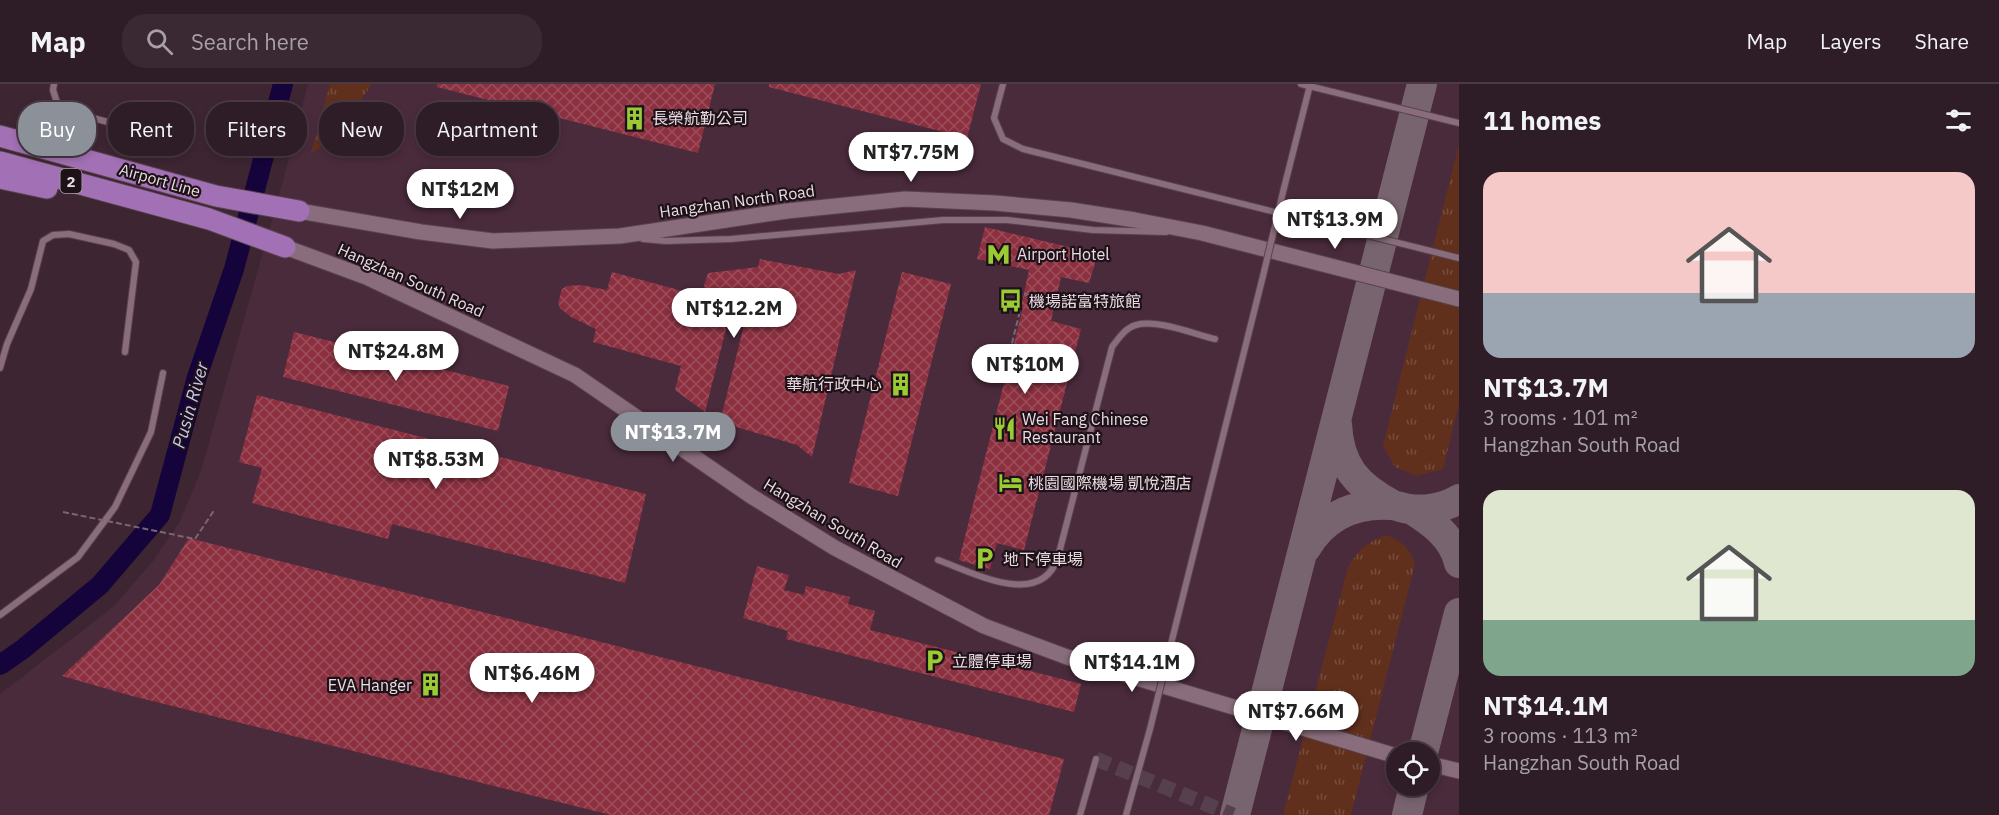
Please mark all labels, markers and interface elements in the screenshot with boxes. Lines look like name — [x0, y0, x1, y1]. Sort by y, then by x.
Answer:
search box — [122, 14, 542, 68]
text: Map — [30, 23, 86, 60]
icon: search — [143, 25, 176, 58]
text: Search here — [191, 27, 309, 56]
text: Map — [1747, 27, 1787, 55]
text: Layers — [1820, 27, 1882, 55]
text: Share — [1915, 27, 1969, 55]
chip: Buy — [18, 102, 96, 156]
chip: Rent — [108, 102, 194, 156]
chip: Filters — [206, 102, 307, 156]
chip: New — [319, 102, 404, 156]
chip: Apartment — [416, 102, 559, 156]
text: 11 homes — [1483, 103, 1601, 137]
icon: filters — [1942, 104, 1975, 137]
building icon: 長榮航勤公司 — [621, 105, 647, 131]
place label: 長榮航勤公司 — [652, 108, 748, 128]
pin: NT$7.75M — [849, 132, 973, 183]
text: NT$7.75M — [863, 138, 959, 165]
street label: Airport Line — [117, 159, 203, 201]
road number: 2 — [60, 169, 82, 193]
pin: NT$12M — [411, 169, 509, 220]
text: NT$12M — [421, 175, 499, 202]
street label: Hangzhan North Road — [658, 180, 816, 222]
pin: NT$13.9M — [1273, 199, 1397, 250]
text: NT$13.9M — [1287, 205, 1383, 232]
icon: home — [1675, 211, 1783, 319]
street label: Hangzhan South Road — [335, 239, 487, 321]
metro station icon: Airport Hotel — [986, 241, 1012, 267]
place label: Airport Hotel — [1017, 244, 1110, 264]
pin: NT$12.2M — [672, 288, 796, 339]
bus stop icon: 機場諾富特旅館 — [998, 288, 1024, 314]
place label: 機場諾富特旅館 — [1029, 291, 1141, 311]
text: NT$12.2M — [686, 294, 782, 321]
pin: NT$24.8M — [334, 331, 458, 382]
text: NT$24.8M — [348, 337, 444, 364]
pin: NT$10M — [976, 344, 1074, 395]
text: NT$10M — [986, 350, 1064, 377]
water label: Pusin River — [167, 359, 213, 451]
text: NT$13.7M — [1483, 370, 1609, 404]
building icon: 華航行政中心 — [887, 371, 913, 397]
place label: 華航行政中心 — [786, 374, 882, 394]
text: 3 rooms · 101 m² — [1483, 404, 1638, 431]
place label: Wei Fang Chinese Restaurant — [1022, 409, 1148, 447]
pin: NT$13.7M — [611, 412, 735, 463]
restaurant icon: Wei Fang Chinese Restaurant — [991, 415, 1017, 441]
text: NT$13.7M — [625, 418, 721, 445]
text: Hangzhan South Road — [1483, 431, 1680, 458]
pin: NT$8.53M — [374, 439, 498, 490]
text: NT$8.53M — [388, 445, 484, 472]
hotel icon: 桃園國際機場 凱悅酒店 — [997, 470, 1023, 496]
place label: 桃園國際機場 凱悅酒店 — [1028, 473, 1192, 493]
street label: Hangzhan South Road — [760, 474, 906, 572]
icon: home — [1675, 529, 1783, 637]
parking icon: 地下停車場 — [972, 546, 998, 572]
place label: 地下停車場 — [1003, 549, 1083, 569]
pin: NT$14.1M — [1070, 642, 1194, 693]
parking icon: 立體停車場 — [921, 648, 947, 674]
text: NT$14.1M — [1084, 648, 1180, 675]
place label: 立體停車場 — [952, 651, 1032, 671]
pin: NT$6.46M — [470, 653, 594, 704]
text: NT$6.46M — [484, 659, 580, 686]
building icon: EVA Hanger — [417, 672, 443, 698]
place label: EVA Hanger — [328, 675, 412, 695]
text: NT$14.1M — [1483, 688, 1609, 722]
pin: NT$7.66M — [1234, 691, 1358, 742]
text: NT$7.66M — [1248, 697, 1344, 724]
text: 3 rooms · 113 m² — [1483, 722, 1638, 749]
map controls — [1386, 742, 1440, 796]
button: locate — [1386, 742, 1440, 796]
text: Hangzhan South Road — [1483, 749, 1680, 776]

